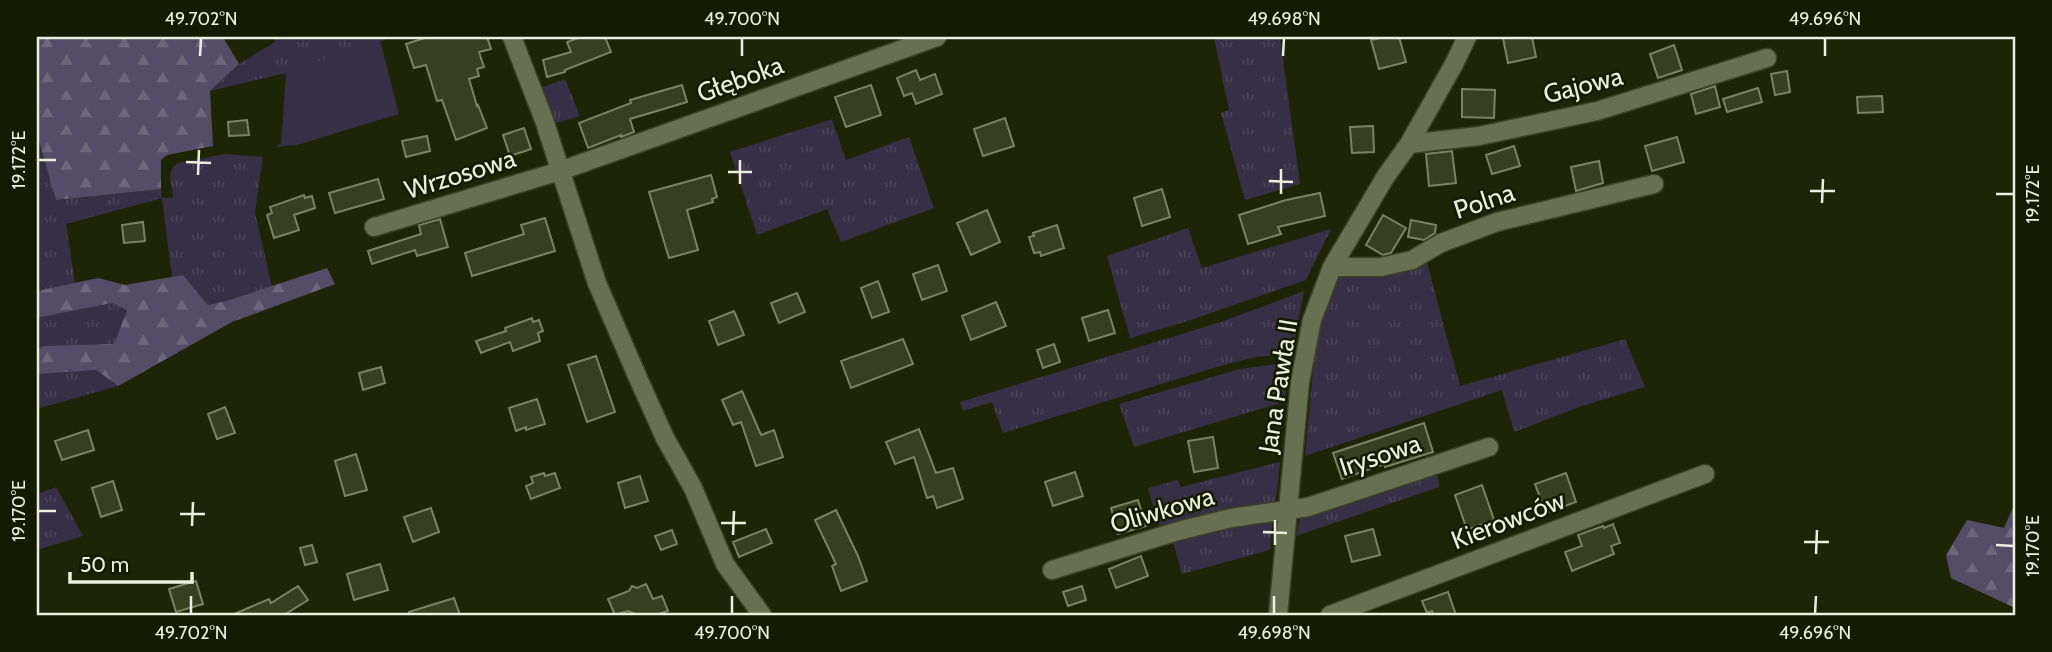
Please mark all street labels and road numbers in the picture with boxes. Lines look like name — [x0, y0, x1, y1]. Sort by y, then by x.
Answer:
street label: Głęboka — [692, 48, 788, 109]
street label: Gajowa — [1540, 60, 1627, 110]
street label: Wrzosowa — [401, 142, 520, 206]
street label: Polna — [1450, 176, 1519, 226]
street label: Jana Pawła II — [1251, 317, 1304, 456]
street label: Irysowa — [1335, 427, 1425, 483]
street label: Oliwkowa — [1106, 480, 1218, 540]
street label: Kierowców — [1446, 484, 1570, 556]

